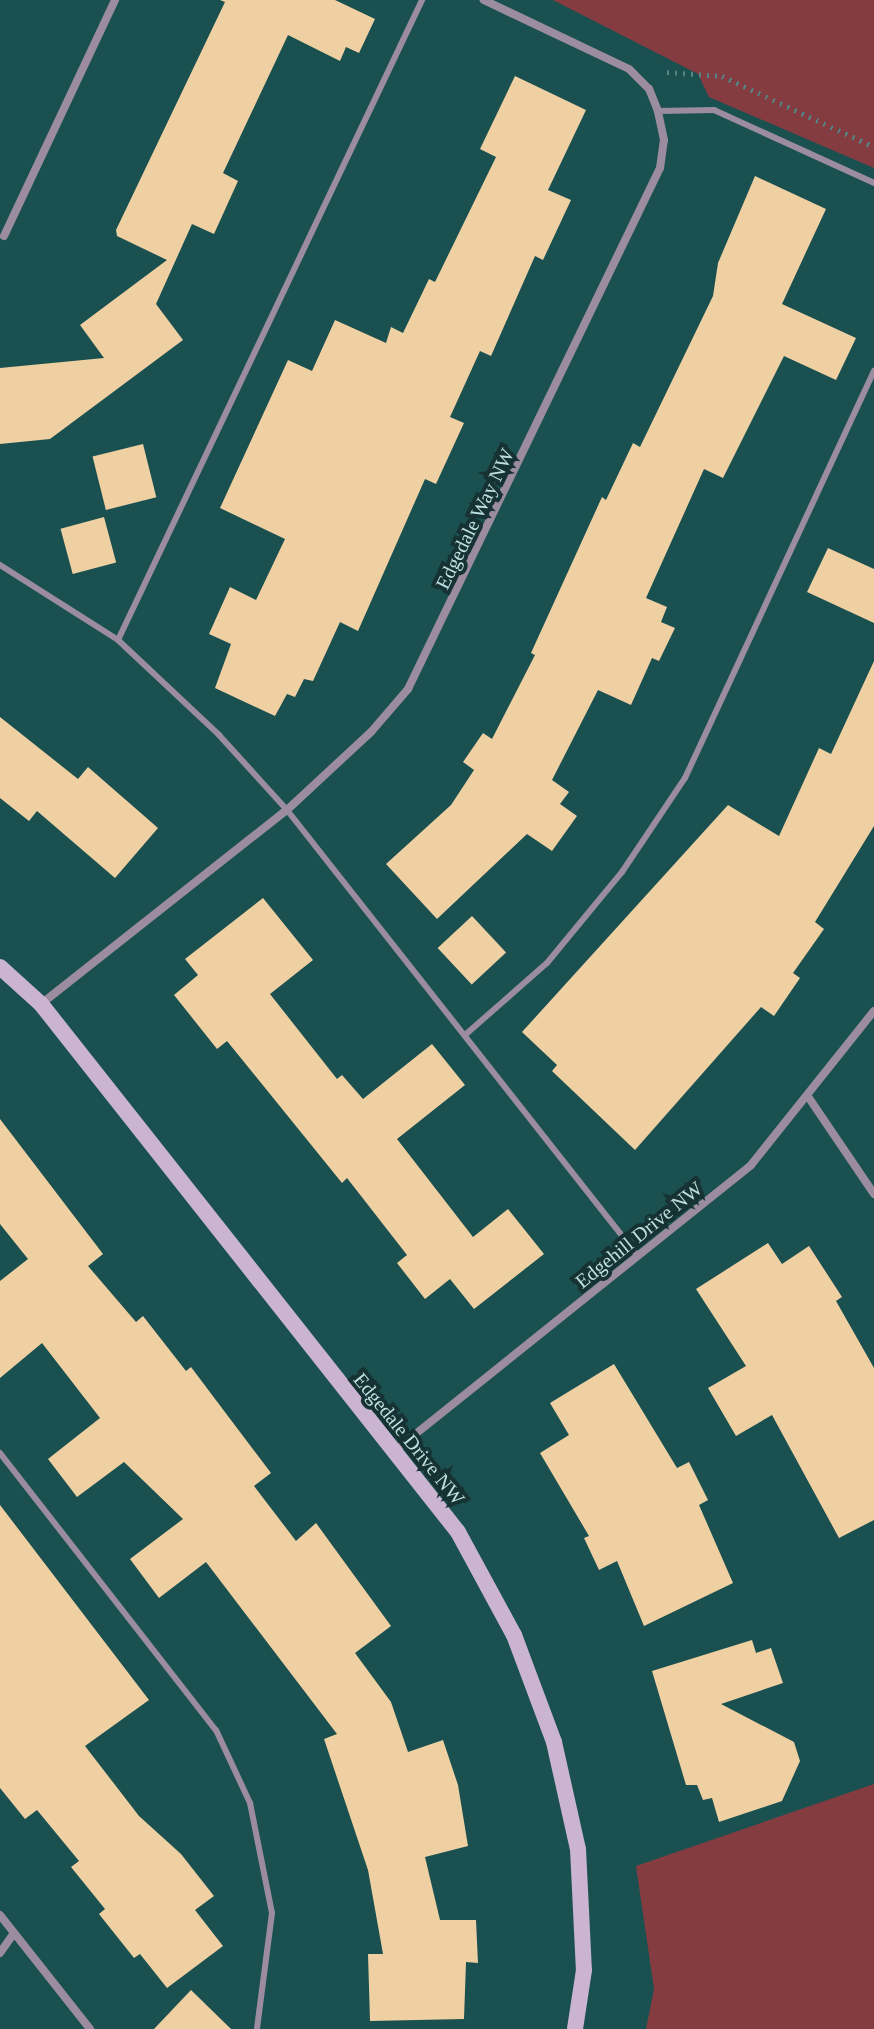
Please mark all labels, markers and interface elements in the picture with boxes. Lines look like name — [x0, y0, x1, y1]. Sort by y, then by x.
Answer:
street label: Edgedale Way NW — [430, 445, 520, 593]
street label: Edgehill Drive NW — [571, 1176, 707, 1294]
street label: Edgedale Drive NW — [348, 1368, 470, 1510]

